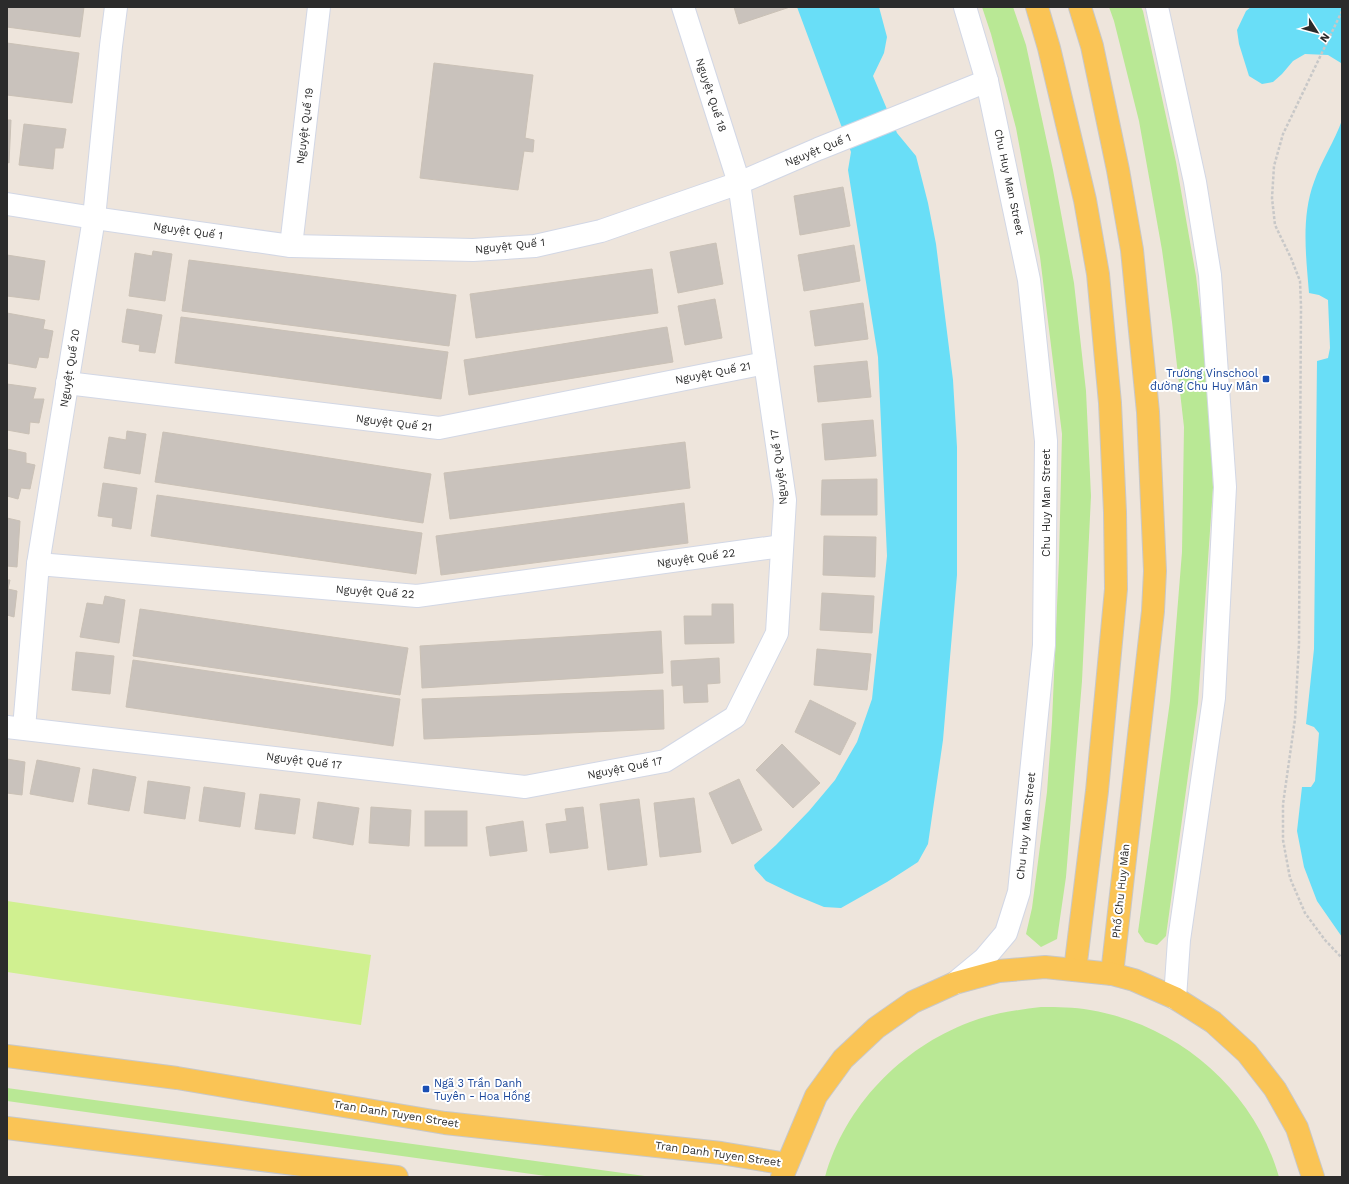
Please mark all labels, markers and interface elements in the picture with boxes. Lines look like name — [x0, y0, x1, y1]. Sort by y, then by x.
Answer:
north arrow — [1297, 12, 1337, 52]
text: N — [1317, 30, 1332, 45]
street label: Nguyệt Quế 18 — [693, 56, 729, 134]
street label: Nguyệt Quế 19 — [294, 87, 316, 165]
street label: Chu Huy Man Street — [991, 128, 1027, 237]
street label: Nguyệt Quế 1 — [783, 131, 853, 169]
street label: Nguyệt Quế 1 — [152, 220, 224, 242]
street label: Nguyệt Quế 1 — [475, 236, 545, 256]
street label: Nguyệt Quế 20 — [57, 328, 83, 408]
street label: Nguyệt Quế 21 — [674, 359, 752, 387]
place label: Trường Vinschool đường Chu Huy Mân — [1150, 367, 1259, 393]
marker: Trường Vinschool đường Chu Huy Mân — [1261, 374, 1271, 384]
street label: Nguyệt Quế 21 — [355, 412, 433, 434]
street label: Nguyệt Quế 17 — [768, 428, 790, 506]
street label: Chu Huy Man Street — [1040, 449, 1053, 557]
street label: Nguyệt Quế 22 — [656, 546, 736, 570]
street label: Nguyệt Quế 22 — [335, 583, 415, 601]
street label: Nguyệt Quế 17 — [265, 750, 343, 772]
street label: Nguyệt Quế 17 — [586, 754, 664, 782]
street label: Chu Huy Man Street — [1014, 771, 1038, 880]
street label: Phố Chu Huy Mân — [1110, 843, 1132, 939]
place label: Ngã 3 Trần Danh Tuyên - Hoa Hồng — [434, 1077, 530, 1103]
marker: Ngã 3 Trần Danh Tuyên - Hoa Hồng — [421, 1084, 431, 1094]
street label: Tran Danh Tuyen Street — [332, 1098, 460, 1130]
street label: Tran Danh Tuyen Street — [654, 1139, 782, 1169]

